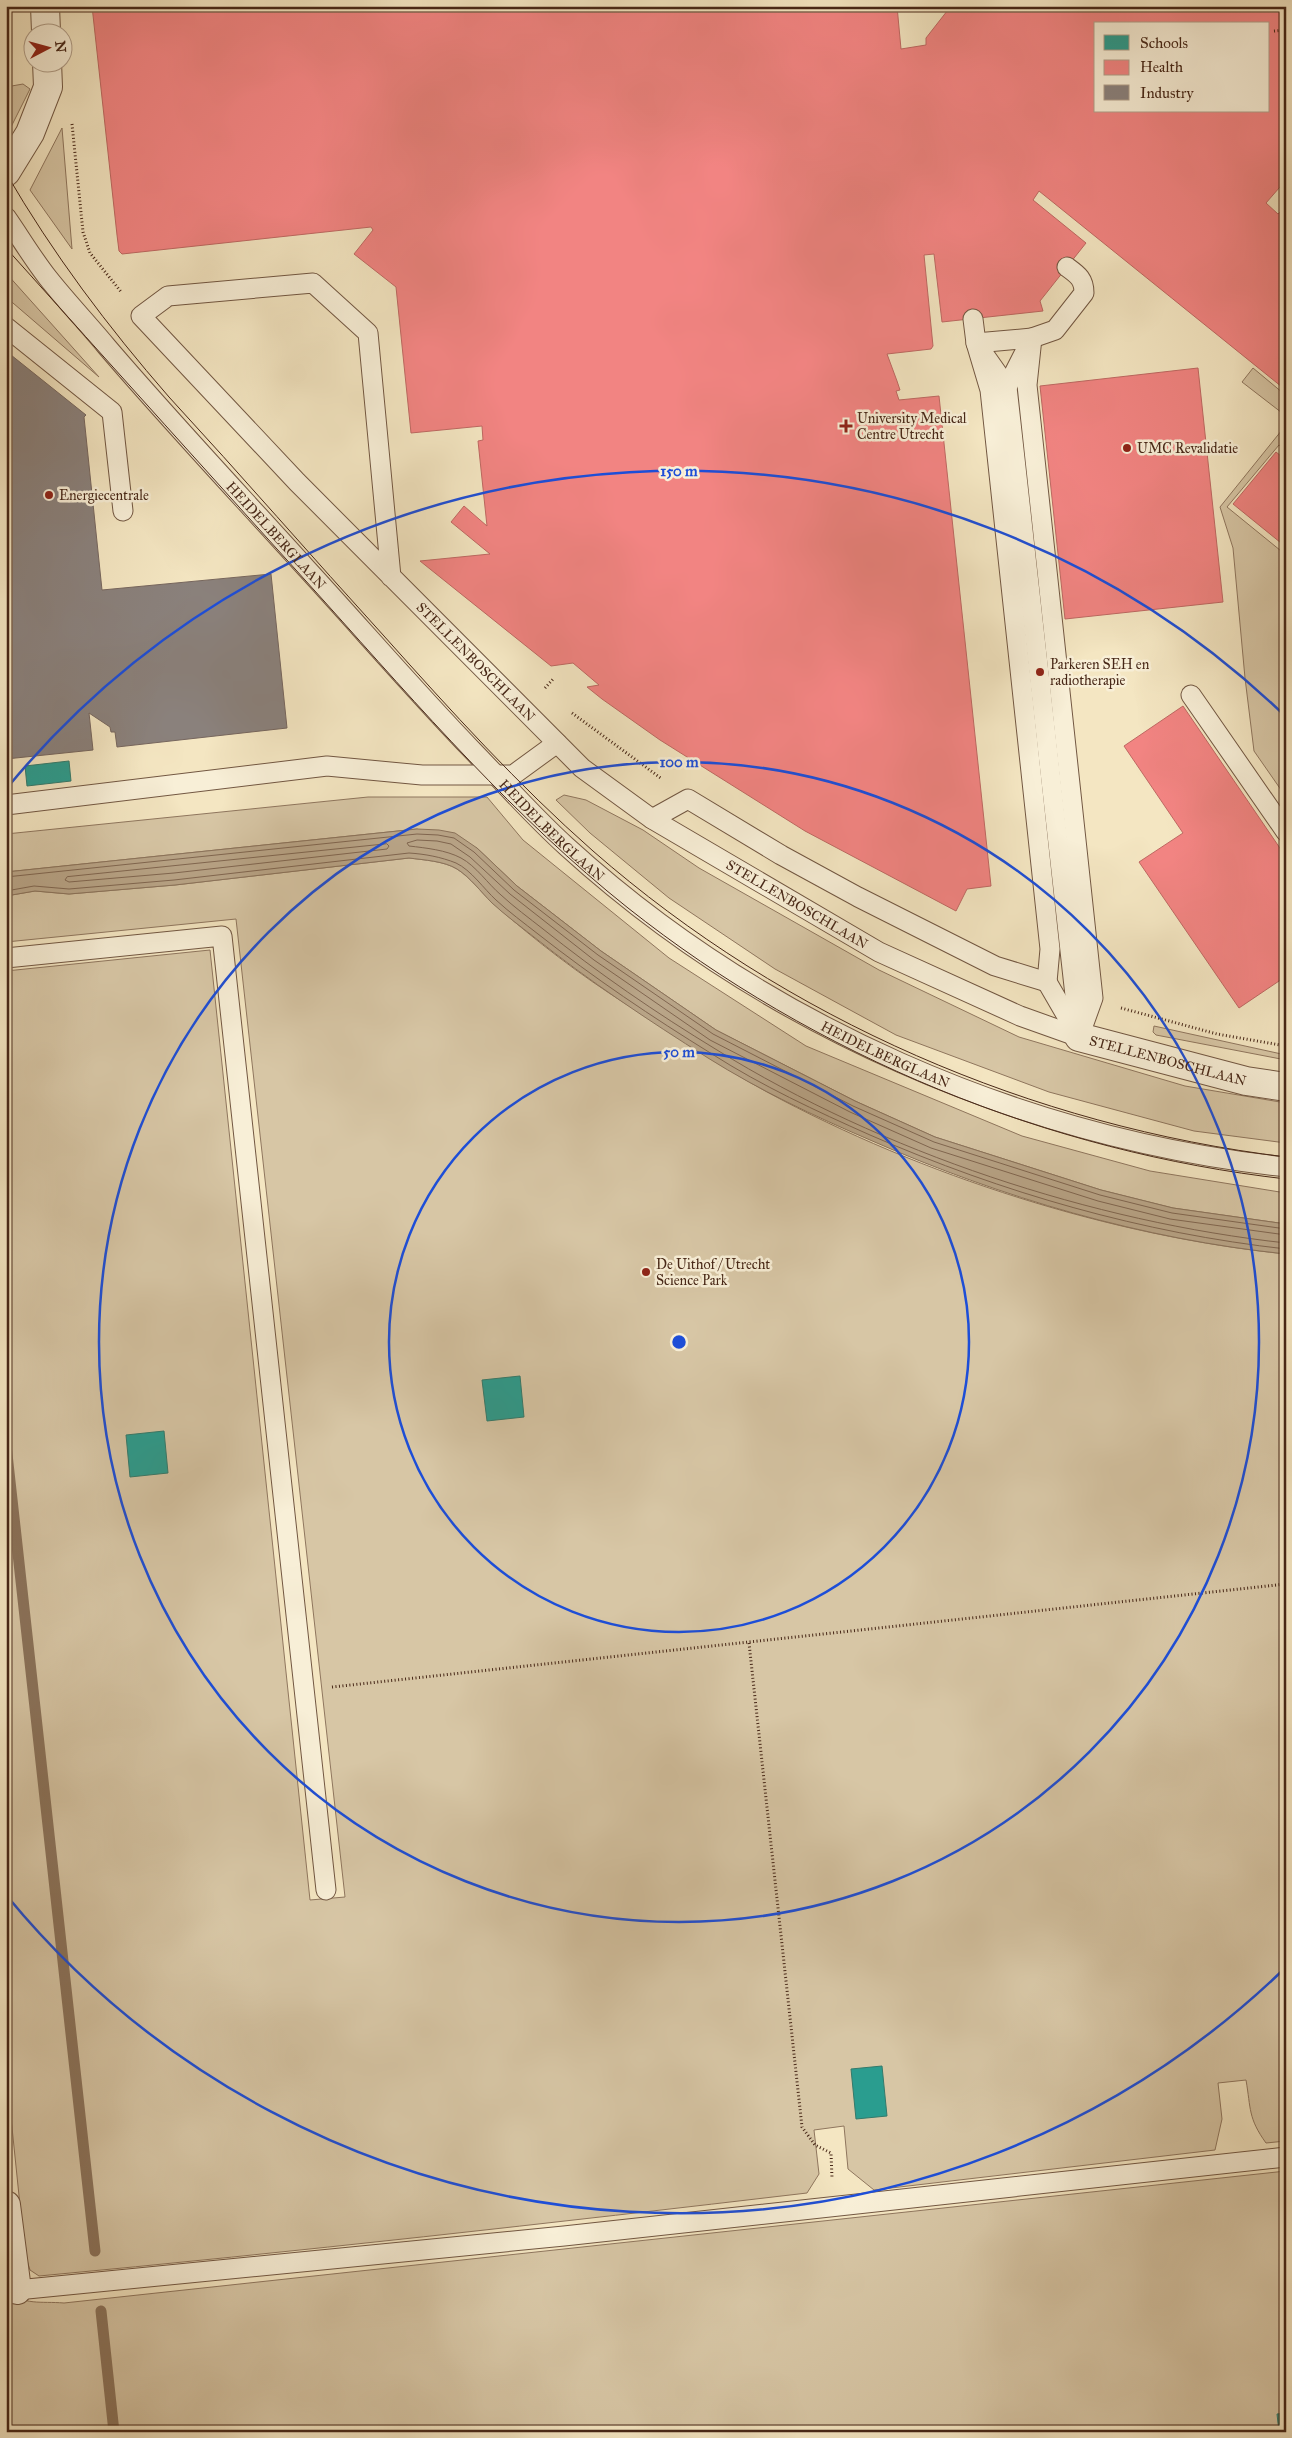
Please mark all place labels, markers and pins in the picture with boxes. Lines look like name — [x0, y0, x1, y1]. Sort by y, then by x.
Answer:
place label: University Medical Centre Utrecht — [857, 410, 967, 443]
marker: University Medical Centre Utrecht — [839, 419, 853, 433]
place label: UMC Revalidatie — [1137, 440, 1238, 457]
marker: UMC Revalidatie — [1121, 442, 1133, 454]
place label: Energiecentrale — [59, 487, 149, 504]
marker: Energiecentrale — [43, 489, 55, 501]
place label: Parkeren SEH en radiotherapie — [1050, 656, 1150, 689]
marker: Parkeren SEH en radiotherapie — [1034, 666, 1046, 678]
place label: De Uithof / Utrecht Science Park — [656, 1256, 770, 1289]
marker: De Uithof / Utrecht Science Park — [640, 1266, 652, 1278]
centre of rings — [670, 1333, 688, 1351]

